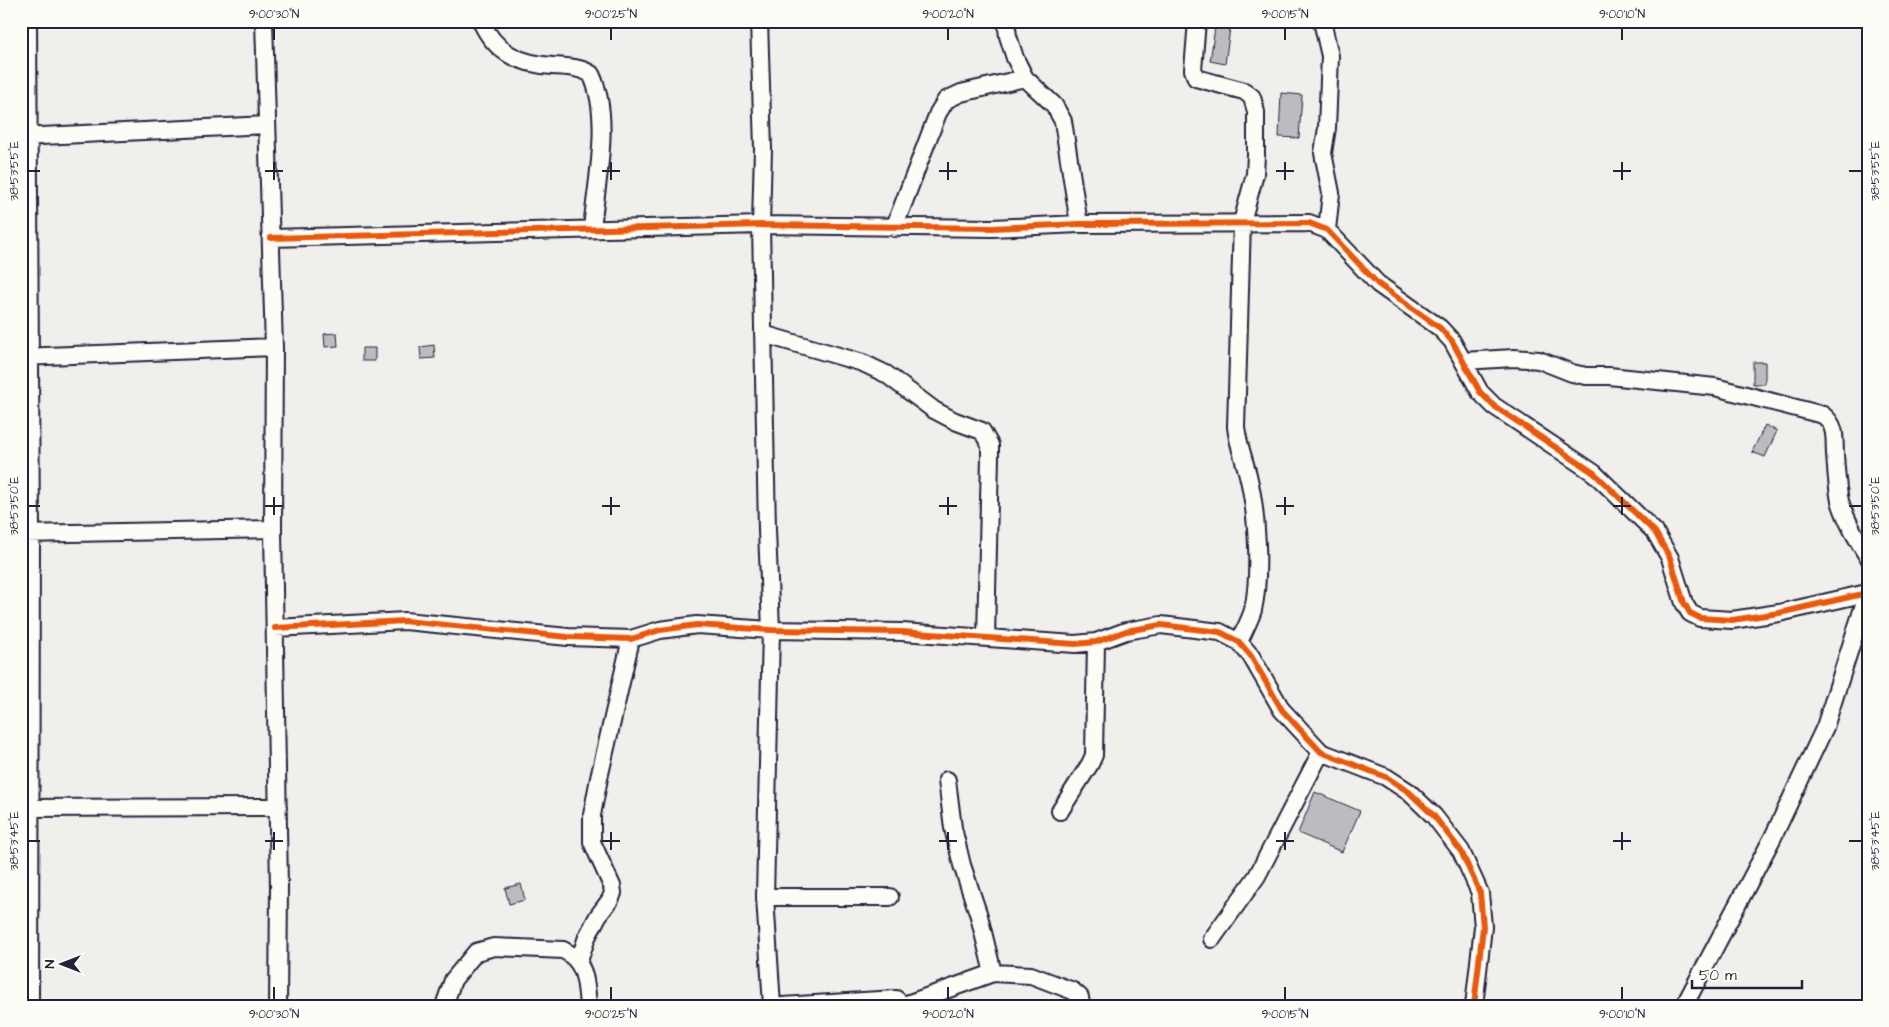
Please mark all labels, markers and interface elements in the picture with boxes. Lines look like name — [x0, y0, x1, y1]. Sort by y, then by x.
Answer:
text: 9°00'30"N — [249, 6, 300, 23]
text: 9°00'25"N — [585, 6, 638, 23]
text: 9°00'20"N — [922, 6, 974, 23]
text: 9°00'15"N — [1262, 6, 1309, 23]
text: 9°00'10"N — [1599, 6, 1645, 23]
text: 38°53'55"E — [6, 141, 23, 201]
text: 38°53'55"E — [1867, 141, 1884, 201]
text: 38°53'50"E — [6, 476, 23, 536]
text: 38°53'50"E — [1867, 476, 1884, 536]
text: 38°53'45"E — [6, 811, 23, 871]
text: 38°53'45"E — [1867, 811, 1884, 871]
north arrow — [38, 940, 88, 990]
scale bar — [1692, 957, 1802, 989]
text: N — [40, 959, 60, 968]
text: 50 m — [1699, 965, 1737, 986]
text: 9°00'30"N — [249, 1006, 300, 1023]
text: 9°00'25"N — [585, 1006, 638, 1023]
text: 9°00'20"N — [922, 1006, 974, 1023]
text: 9°00'15"N — [1262, 1006, 1309, 1023]
text: 9°00'10"N — [1599, 1006, 1645, 1023]

